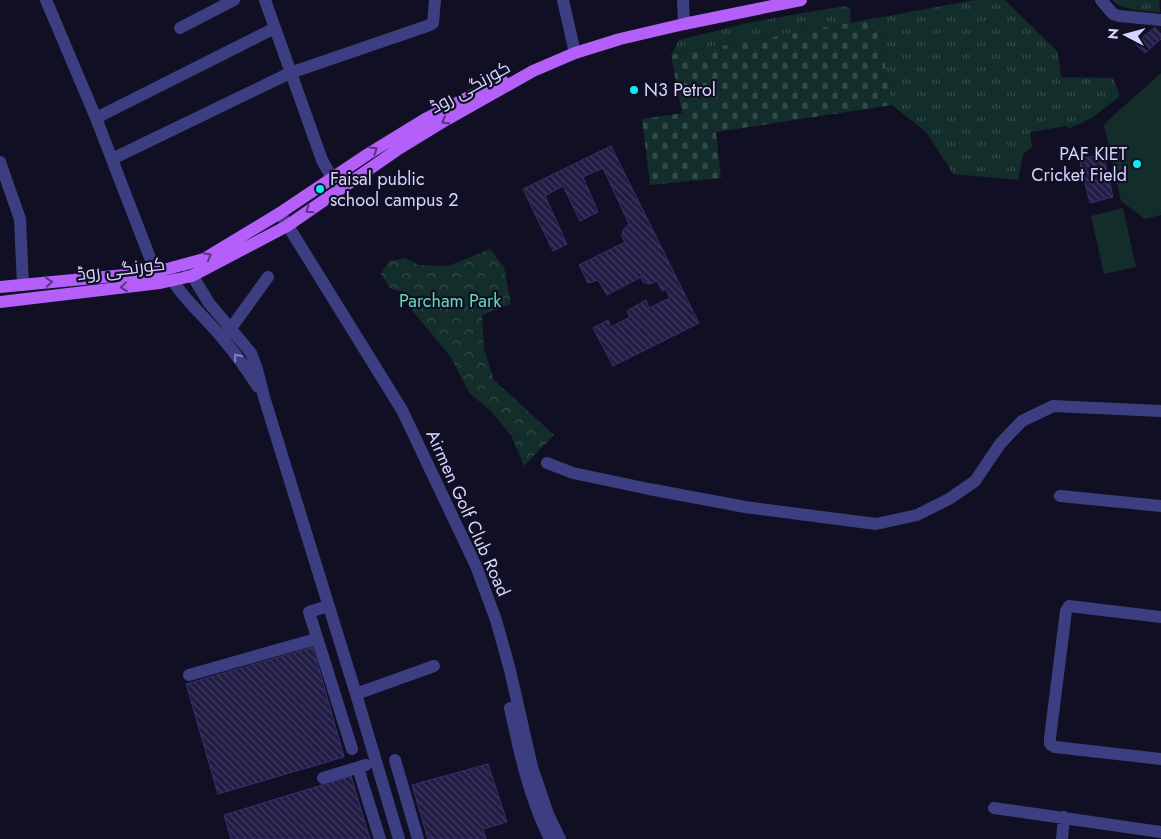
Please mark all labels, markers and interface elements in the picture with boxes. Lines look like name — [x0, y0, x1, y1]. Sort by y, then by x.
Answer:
north arrow — [1101, 10, 1151, 60]
text: N — [1103, 27, 1124, 40]
street label: کورنگی روڈ — [425, 54, 515, 120]
place label: N3 Petrol — [644, 77, 716, 103]
marker: N3 Petrol — [628, 84, 640, 96]
one-way arrow — [441, 114, 450, 124]
place label: PAF KIET Cricket Field — [1031, 141, 1128, 188]
one-way arrow — [369, 147, 378, 156]
marker: PAF KIET Cricket Field — [1131, 158, 1143, 170]
place label: Faisal public school campus 2 — [330, 166, 458, 213]
marker: Faisal public school campus 2 — [314, 183, 326, 195]
one-way arrow — [306, 204, 315, 213]
street label: کورنگی روڈ — [75, 251, 167, 287]
one-way arrow — [203, 252, 212, 262]
one-way arrow — [45, 277, 53, 288]
one-way arrow — [119, 281, 127, 292]
park label: Parcham Park — [399, 288, 501, 314]
one-way arrow — [235, 354, 243, 363]
street label: Airmen Golf Club Road — [420, 426, 516, 600]

